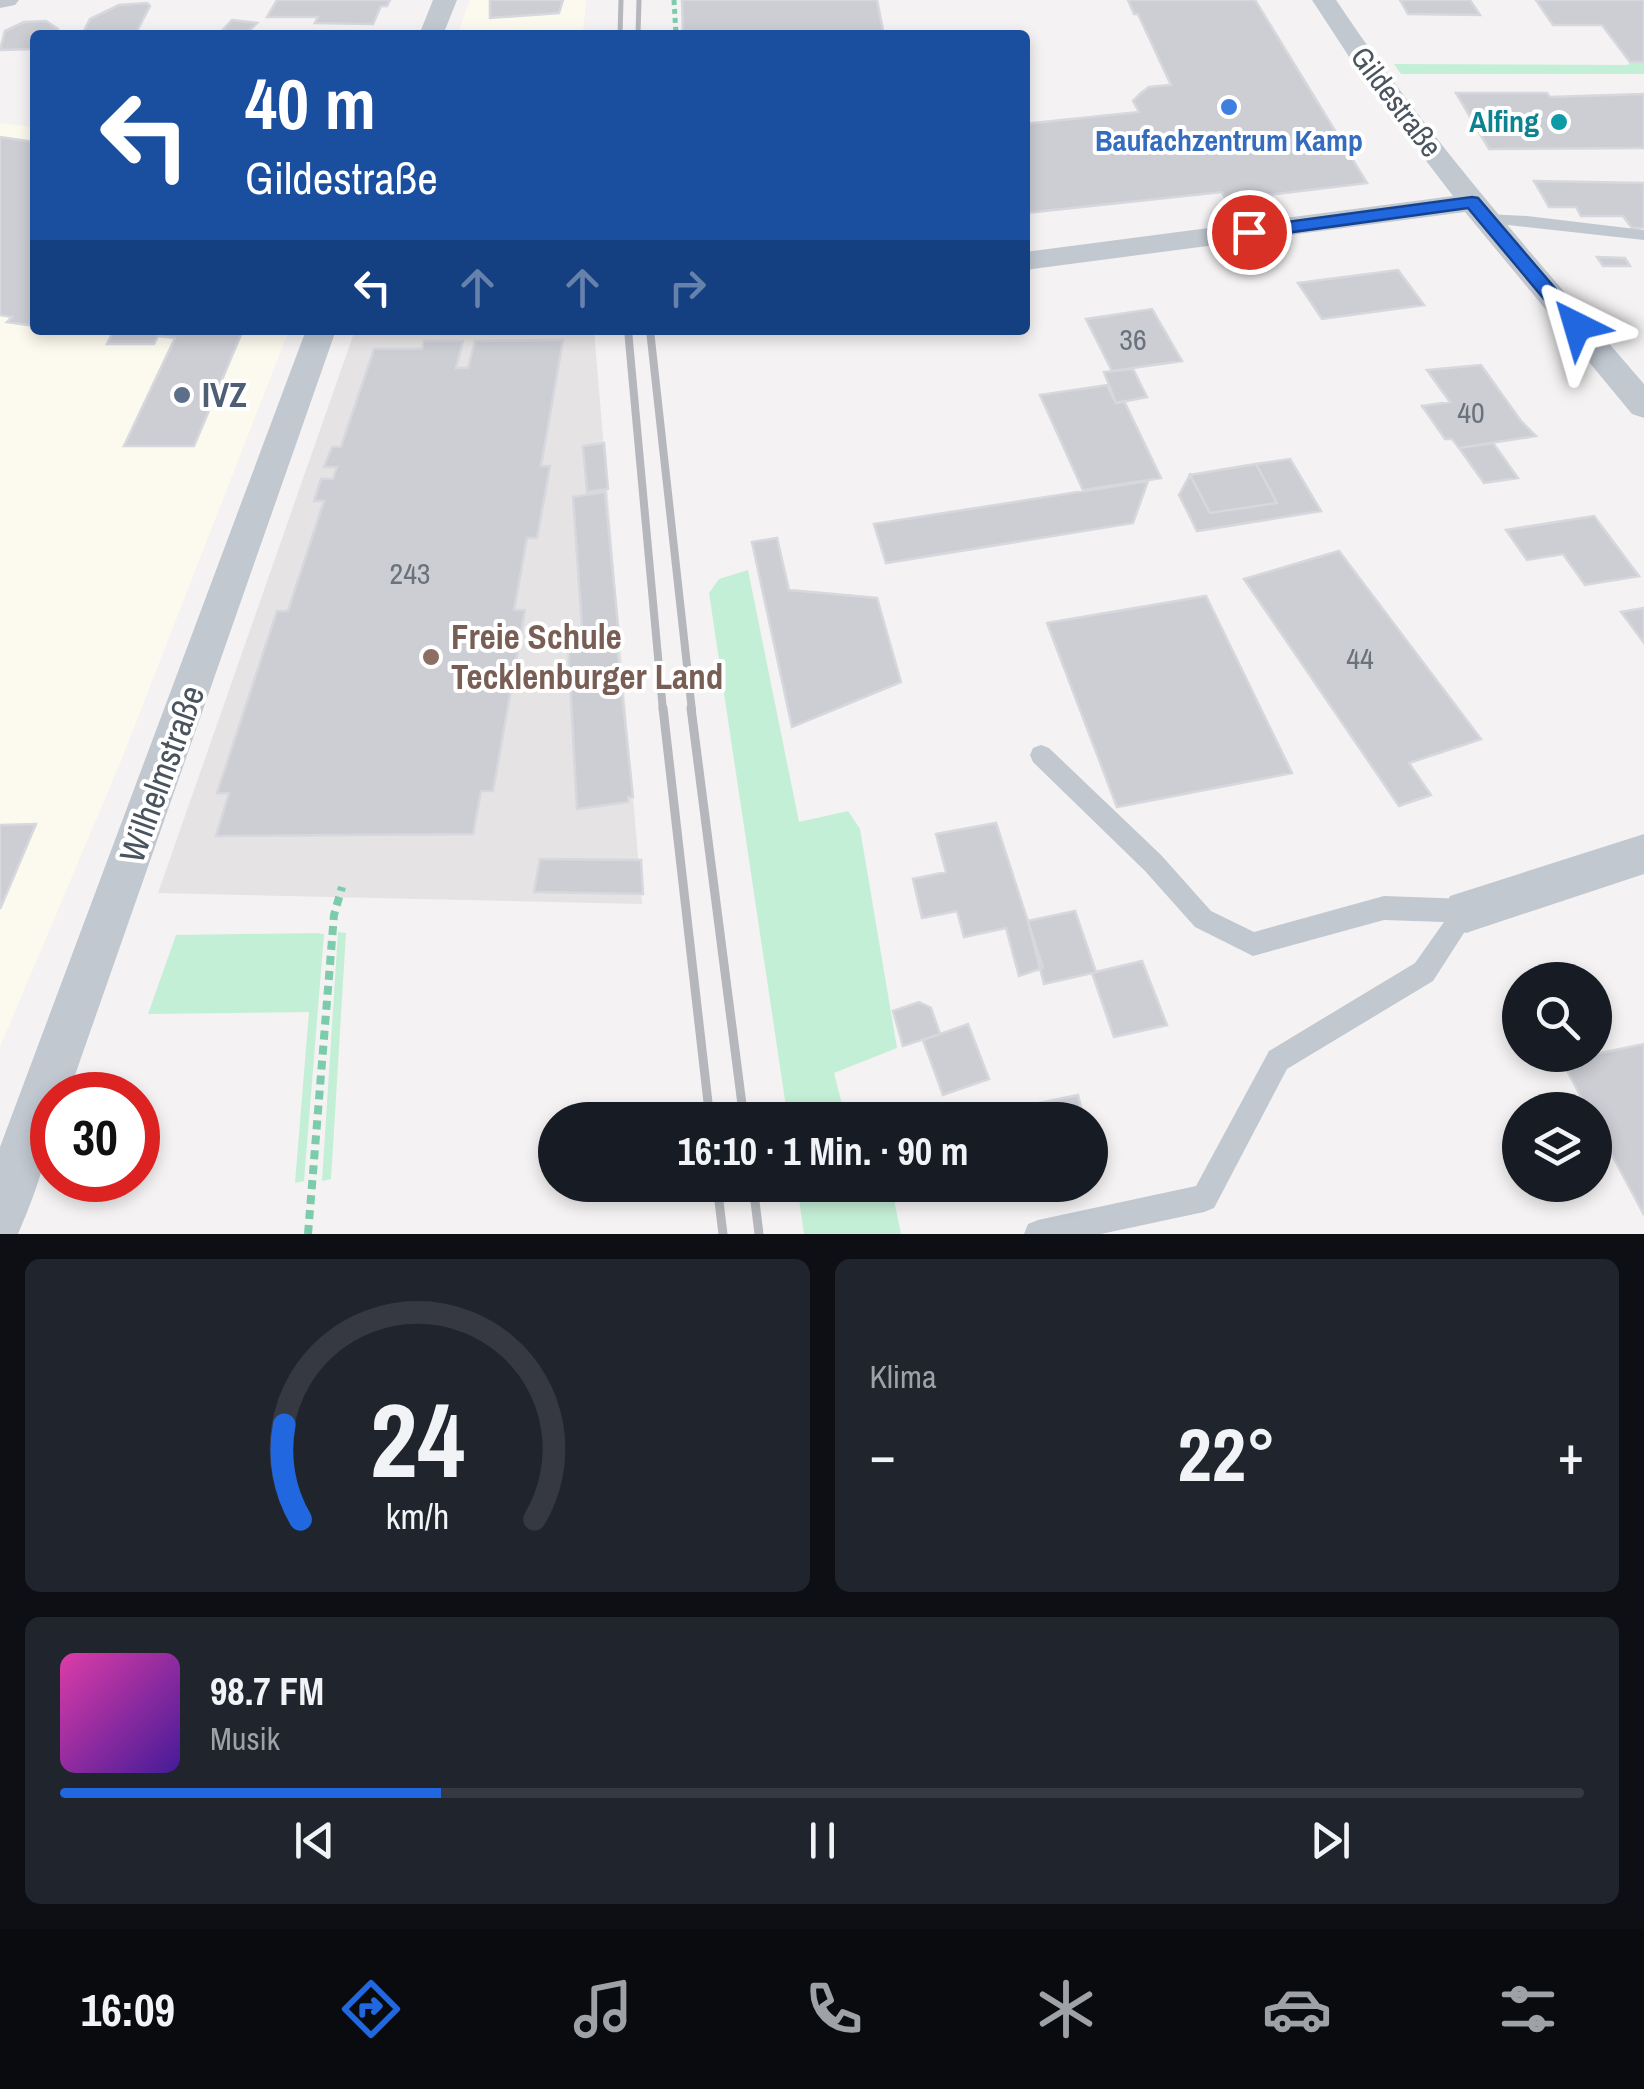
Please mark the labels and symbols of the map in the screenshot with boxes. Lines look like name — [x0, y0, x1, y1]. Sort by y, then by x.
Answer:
street label: Gildestraße — [1342, 38, 1451, 165]
marker: Baufachzentrum Kamp — [1218, 96, 1240, 118]
place label: Alfing — [1469, 101, 1539, 141]
marker: Alfing — [1548, 111, 1570, 133]
place label: Baufachzentrum Kamp — [1095, 120, 1363, 160]
pin — [1207, 190, 1292, 275]
position arrow — [1525, 274, 1629, 378]
house number: 36 — [1119, 319, 1147, 359]
place label: IVZ — [202, 371, 247, 418]
marker: IVZ — [171, 384, 193, 406]
house number: 40 — [1457, 392, 1485, 432]
house number: 243 — [389, 553, 431, 593]
place label: Freie Schule Tecklenburger Land — [451, 613, 723, 700]
house number: 44 — [1346, 638, 1374, 678]
marker: Freie Schule Tecklenburger Land — [420, 646, 442, 668]
street label: Wilhelmstraße — [108, 679, 215, 869]
speed limit sign: 30 — [30, 1072, 160, 1202]

